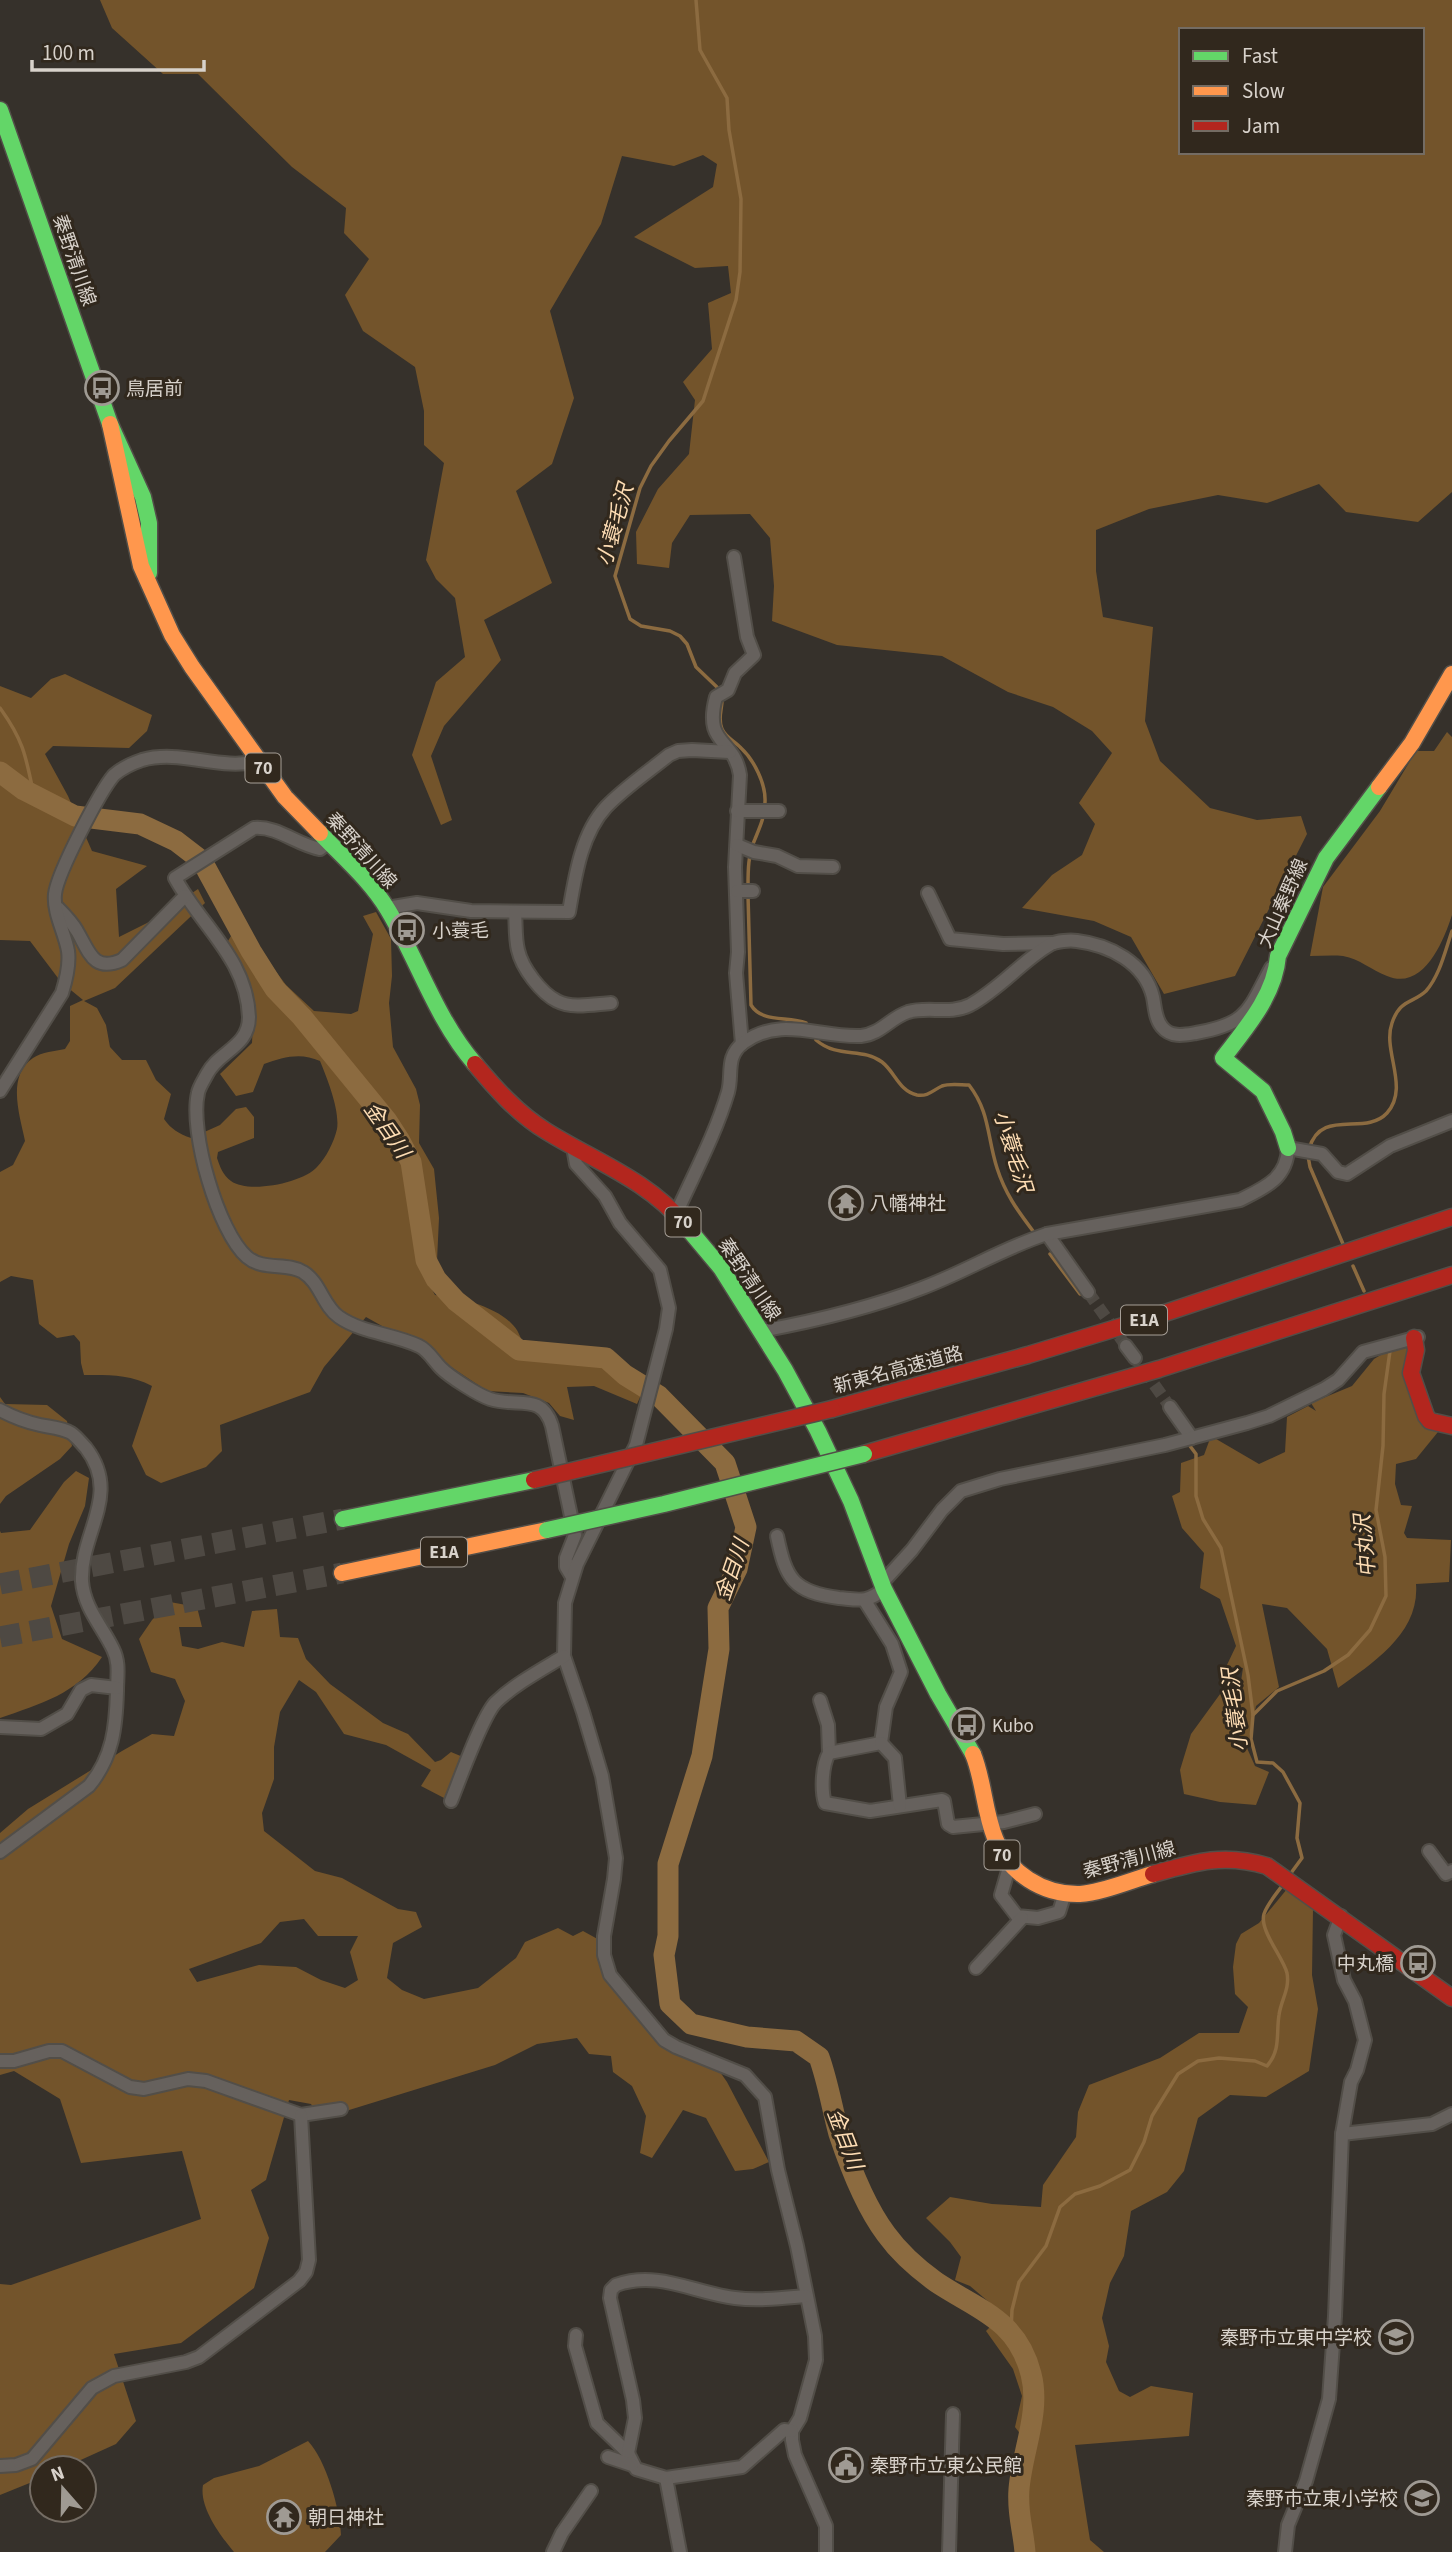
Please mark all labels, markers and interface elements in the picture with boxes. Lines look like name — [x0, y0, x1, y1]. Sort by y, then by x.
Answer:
scale bar — [32, 28, 203, 72]
legend — [1179, 28, 1424, 154]
text: 100 m — [42, 38, 95, 68]
text: Fast — [1242, 41, 1278, 71]
text: Slow — [1242, 76, 1285, 106]
text: Jam — [1242, 111, 1280, 141]
street label: 秦野清川線 — [45, 211, 102, 310]
bus stop icon: 鳥居前 — [83, 369, 121, 407]
place label: 鳥居前 — [126, 376, 183, 403]
water label: 小蓑毛沢 — [589, 478, 642, 570]
road number: 70 — [246, 754, 280, 782]
street label: 秦野清川線 — [319, 807, 403, 895]
street label: 大山秦野線 — [1252, 855, 1315, 953]
bus stop icon: 小蓑毛 — [388, 911, 426, 949]
place label: 小蓑毛 — [432, 918, 489, 945]
water label: 金目川 — [357, 1096, 419, 1166]
water label: 小蓑毛沢 — [986, 1106, 1041, 1198]
temple icon: 八幡神社 — [827, 1184, 865, 1222]
place label: 八幡神社 — [870, 1191, 946, 1218]
road number: 70 — [666, 1208, 700, 1237]
street label: 秦野清川線 — [711, 1233, 787, 1327]
road number: E1A — [1121, 1306, 1167, 1335]
street label: 新東名高速道路 — [831, 1340, 966, 1401]
water label: 中丸沢 — [1347, 1510, 1383, 1579]
water label: 金目川 — [708, 1533, 757, 1605]
road number: E1A — [421, 1538, 467, 1567]
water label: 小蓑毛沢 — [1215, 1664, 1255, 1754]
bus stop icon: Kubo — [948, 1706, 986, 1744]
place label: Kubo — [992, 1713, 1034, 1740]
street label: 秦野清川線 — [1080, 1835, 1179, 1886]
road number: 70 — [984, 1840, 1020, 1870]
bus stop icon: 中丸橋 — [1399, 1944, 1437, 1982]
place label: 中丸橋 — [1337, 1951, 1394, 1978]
water label: 金目川 — [820, 2104, 871, 2176]
school or university icon: 秦野市立東中学校 — [1377, 2318, 1415, 2356]
place label: 秦野市立東中学校 — [1220, 2325, 1372, 2352]
public building icon: 秦野市立東公民館 — [827, 2446, 865, 2484]
place label: 秦野市立東公民館 — [870, 2453, 1022, 2480]
north arrow — [28, 2454, 98, 2524]
text: N — [47, 2460, 68, 2489]
school or university icon: 秦野市立東小学校 — [1403, 2479, 1441, 2517]
place label: 秦野市立東小学校 — [1246, 2486, 1398, 2513]
temple icon: 朝日神社 — [265, 2498, 303, 2536]
place label: 朝日神社 — [308, 2505, 384, 2532]

